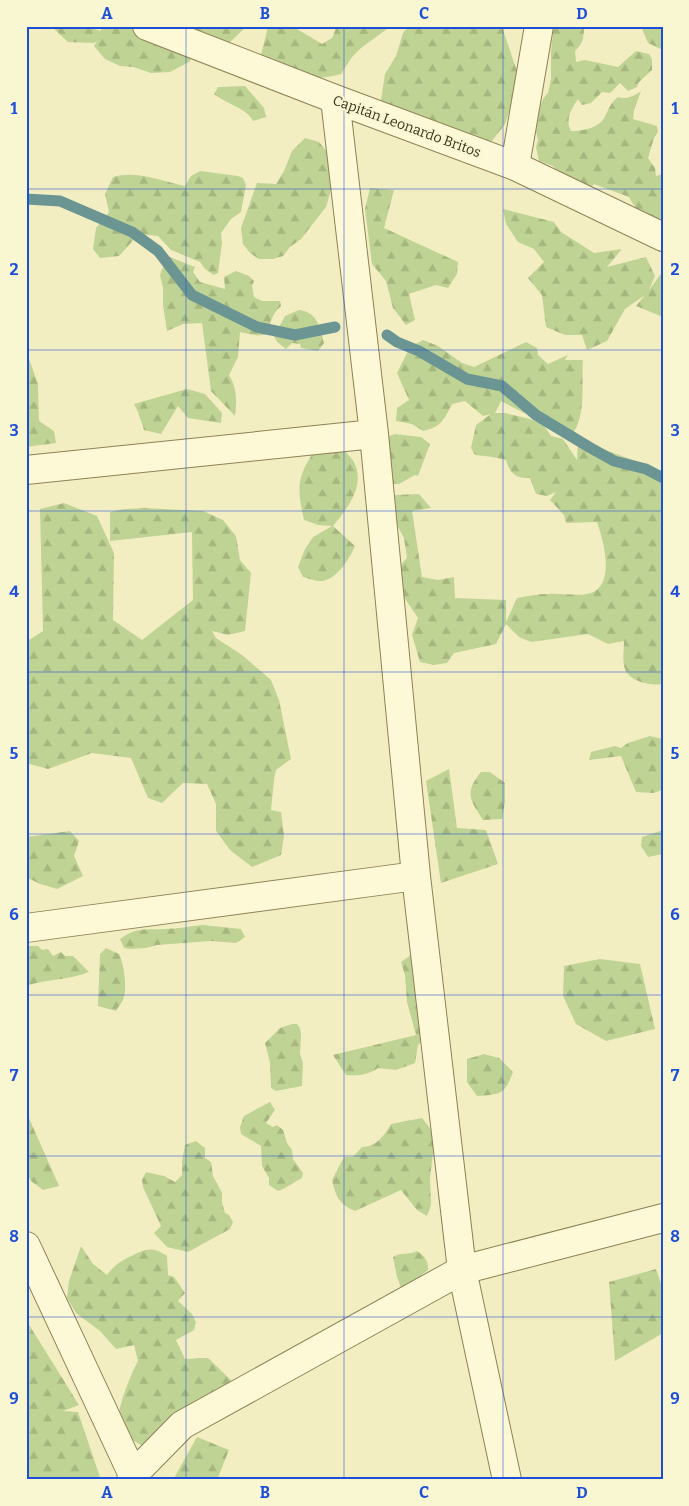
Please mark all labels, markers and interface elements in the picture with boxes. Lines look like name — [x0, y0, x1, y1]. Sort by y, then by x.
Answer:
text: A — [101, 4, 113, 23]
text: B — [260, 4, 270, 23]
text: C — [419, 4, 429, 23]
text: D — [576, 4, 588, 23]
street label: Capitán Leonardo Britos — [330, 92, 483, 161]
text: 1 — [11, 99, 18, 118]
text: 1 — [672, 99, 679, 118]
text: 2 — [9, 260, 19, 279]
text: 2 — [670, 260, 680, 279]
text: 3 — [9, 421, 19, 440]
text: 3 — [670, 421, 680, 440]
text: 4 — [9, 582, 19, 601]
text: 4 — [670, 582, 680, 601]
text: 5 — [10, 744, 19, 763]
text: 5 — [671, 744, 680, 763]
text: 6 — [9, 905, 19, 924]
text: 6 — [670, 905, 680, 924]
text: 7 — [10, 1066, 19, 1085]
text: 7 — [671, 1066, 680, 1085]
text: 8 — [9, 1227, 19, 1246]
text: 8 — [670, 1227, 680, 1246]
text: 9 — [9, 1389, 19, 1408]
text: 9 — [670, 1389, 680, 1408]
text: A — [101, 1483, 113, 1502]
text: B — [260, 1483, 270, 1502]
text: C — [419, 1483, 429, 1502]
text: D — [576, 1483, 588, 1502]

